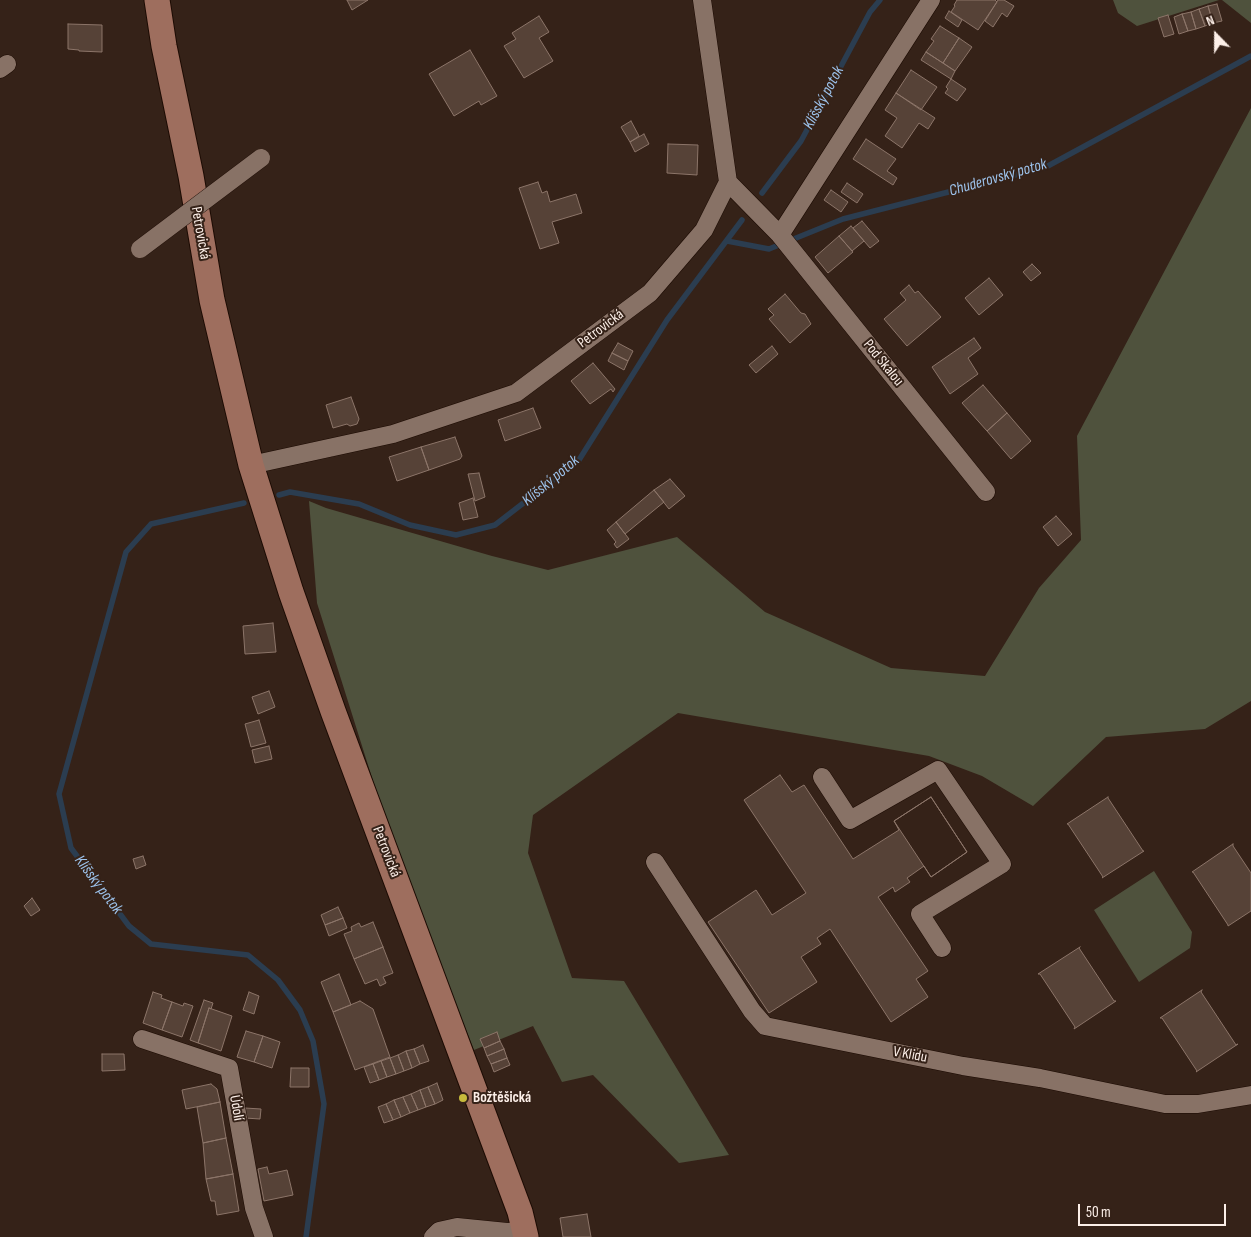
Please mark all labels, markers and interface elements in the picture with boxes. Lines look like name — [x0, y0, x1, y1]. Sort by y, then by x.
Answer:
north arrow — [1191, 10, 1241, 60]
text: N — [1204, 11, 1217, 30]
water label: Klíšský potok — [799, 63, 849, 133]
water label: Chuderovský potok — [947, 155, 1049, 201]
street label: Petrovická — [187, 205, 213, 261]
street label: Petrovická — [574, 306, 628, 352]
street label: Pod Skalou — [859, 336, 907, 390]
water label: Klíšský potok — [519, 452, 583, 510]
street label: Petrovická — [368, 824, 404, 880]
water label: Klíšský potok — [70, 852, 126, 918]
street label: V Klidu — [891, 1043, 929, 1067]
place label: Božtěšická — [473, 1089, 531, 1107]
marker: Božtěšická — [457, 1092, 469, 1104]
street label: Údolí — [225, 1094, 247, 1122]
scale bar — [1081, 1194, 1228, 1226]
text: 50 m — [1086, 1203, 1111, 1222]

